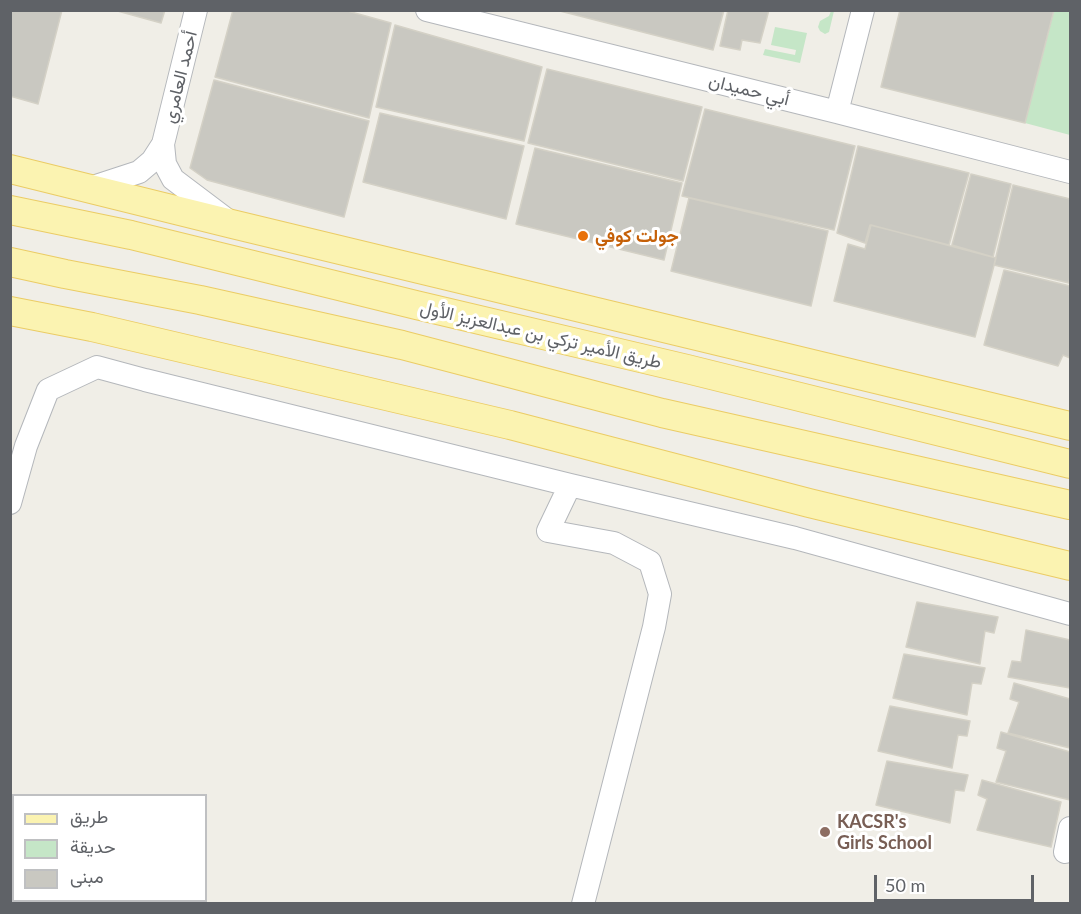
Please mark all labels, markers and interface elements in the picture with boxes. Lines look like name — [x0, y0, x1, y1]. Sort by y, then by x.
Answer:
street label: أحمد العامري — [158, 29, 202, 125]
street label: أبي حميدان — [706, 70, 792, 110]
place label: جولت كوفي — [595, 225, 679, 247]
marker: جولت كوفي — [576, 229, 590, 243]
street label: طريق الأمير تركي بن عبدالعزيز الأول — [418, 297, 664, 373]
legend — [12, 794, 207, 902]
text: طريق — [70, 805, 108, 827]
place label: KACSR's Girls School — [837, 811, 932, 854]
marker: KACSR's Girls School — [818, 825, 832, 839]
text: حديقة — [70, 835, 116, 857]
scale bar — [877, 863, 1038, 901]
text: مبنى — [70, 865, 104, 887]
text: 50 m — [885, 874, 925, 896]

